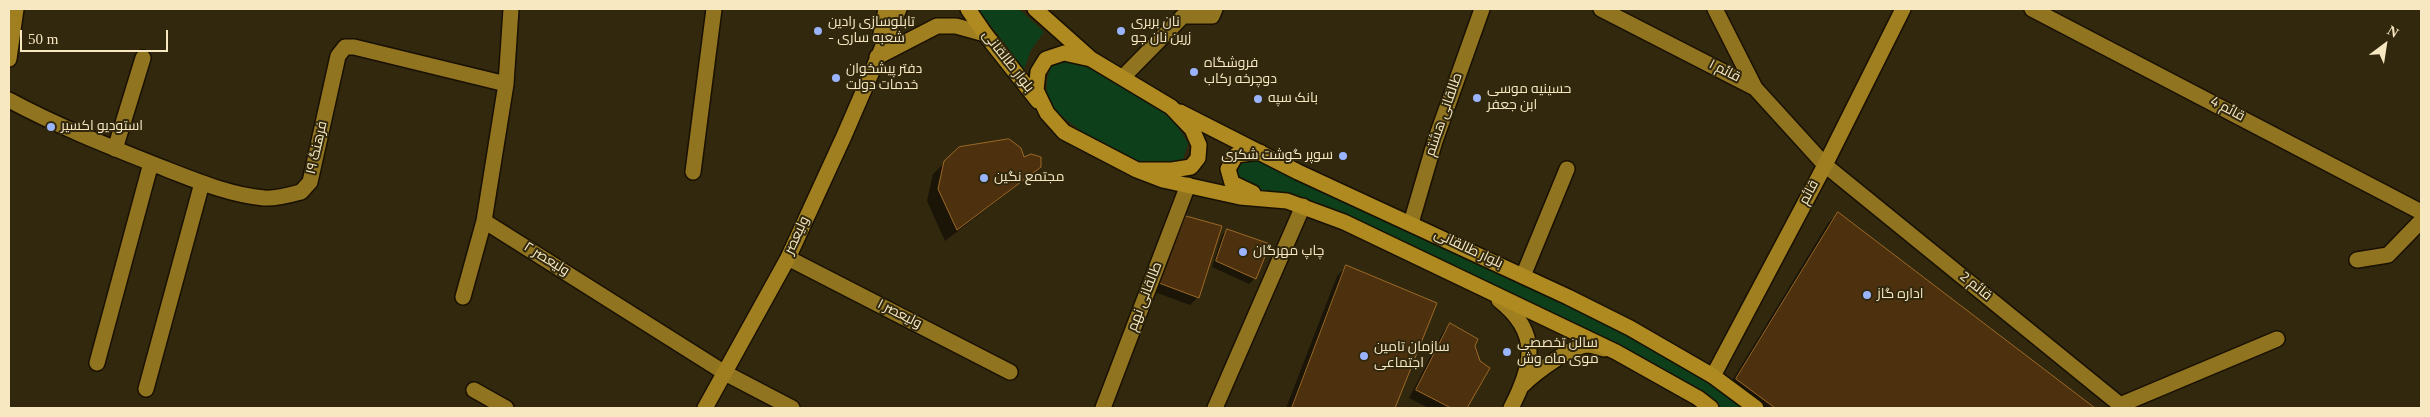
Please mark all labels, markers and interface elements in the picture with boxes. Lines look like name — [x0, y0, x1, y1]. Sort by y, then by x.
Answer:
place label: تابلوسازی رادین - شعبه ساری — [828, 15, 915, 48]
place label: نان بربری زرین نان جو — [1131, 15, 1191, 48]
scale bar — [22, 20, 170, 52]
north arrow — [2360, 20, 2410, 70]
text: N — [2385, 23, 2401, 41]
marker: تابلوسازی رادین - شعبه ساری — [812, 25, 824, 37]
marker: نان بربری زرین نان جو — [1115, 25, 1127, 37]
street label: بلوار طالقانی — [978, 28, 1036, 96]
text: 50 m — [28, 31, 58, 47]
place label: فروشگاه دوچرخه رکاب — [1204, 56, 1277, 88]
street label: قائم ١ — [1705, 57, 1743, 87]
place label: دفتر پیشخوان خدمات دولت — [846, 62, 922, 94]
marker: فروشگاه دوچرخه رکاب — [1188, 66, 1200, 78]
street label: طالقانی هشتم — [1423, 71, 1467, 159]
marker: دفتر پیشخوان خدمات دولت — [830, 72, 842, 84]
place label: حسینیه موسی ابن جعفر — [1487, 82, 1571, 114]
place label: بانک سپه — [1268, 91, 1318, 107]
marker: حسینیه موسی ابن جعفر — [1471, 92, 1483, 104]
marker: بانک سپه — [1252, 93, 1264, 105]
street label: قائم 4 — [2207, 94, 2247, 126]
place label: استودیو اکسیر — [61, 119, 143, 135]
street label: فرهنگ ۱۹ — [304, 120, 332, 176]
marker: استودیو اکسیر — [45, 121, 57, 133]
place label: سوپر گوشت شکری — [1221, 148, 1333, 164]
marker: سوپر گوشت شکری — [1337, 150, 1349, 162]
place label: مجتمع نگین — [994, 170, 1064, 186]
marker: مجتمع نگین — [978, 172, 990, 184]
street label: قائم — [1797, 178, 1823, 208]
street label: ولیعصر — [782, 214, 814, 258]
street label: بلوار طالقانی — [1431, 227, 1505, 273]
street label: ولیعصر ٢ — [520, 239, 572, 281]
place label: چاپ مهرگان — [1253, 244, 1324, 260]
marker: چاپ مهرگان — [1237, 246, 1249, 258]
street label: طالقانی نهم — [1125, 260, 1167, 334]
street label: قائم 2 — [1956, 269, 1994, 305]
place label: اداره گاز — [1877, 287, 1923, 303]
marker: اداره گاز — [1861, 289, 1873, 301]
street label: ولیعصر ١ — [874, 297, 924, 333]
place label: سالن تخصصی موی ماه وش — [1517, 336, 1599, 368]
place label: سازمان تامین اجتماعی — [1374, 340, 1450, 372]
marker: سالن تخصصی موی ماه وش — [1501, 346, 1513, 358]
marker: سازمان تامین اجتماعی — [1358, 350, 1370, 362]

